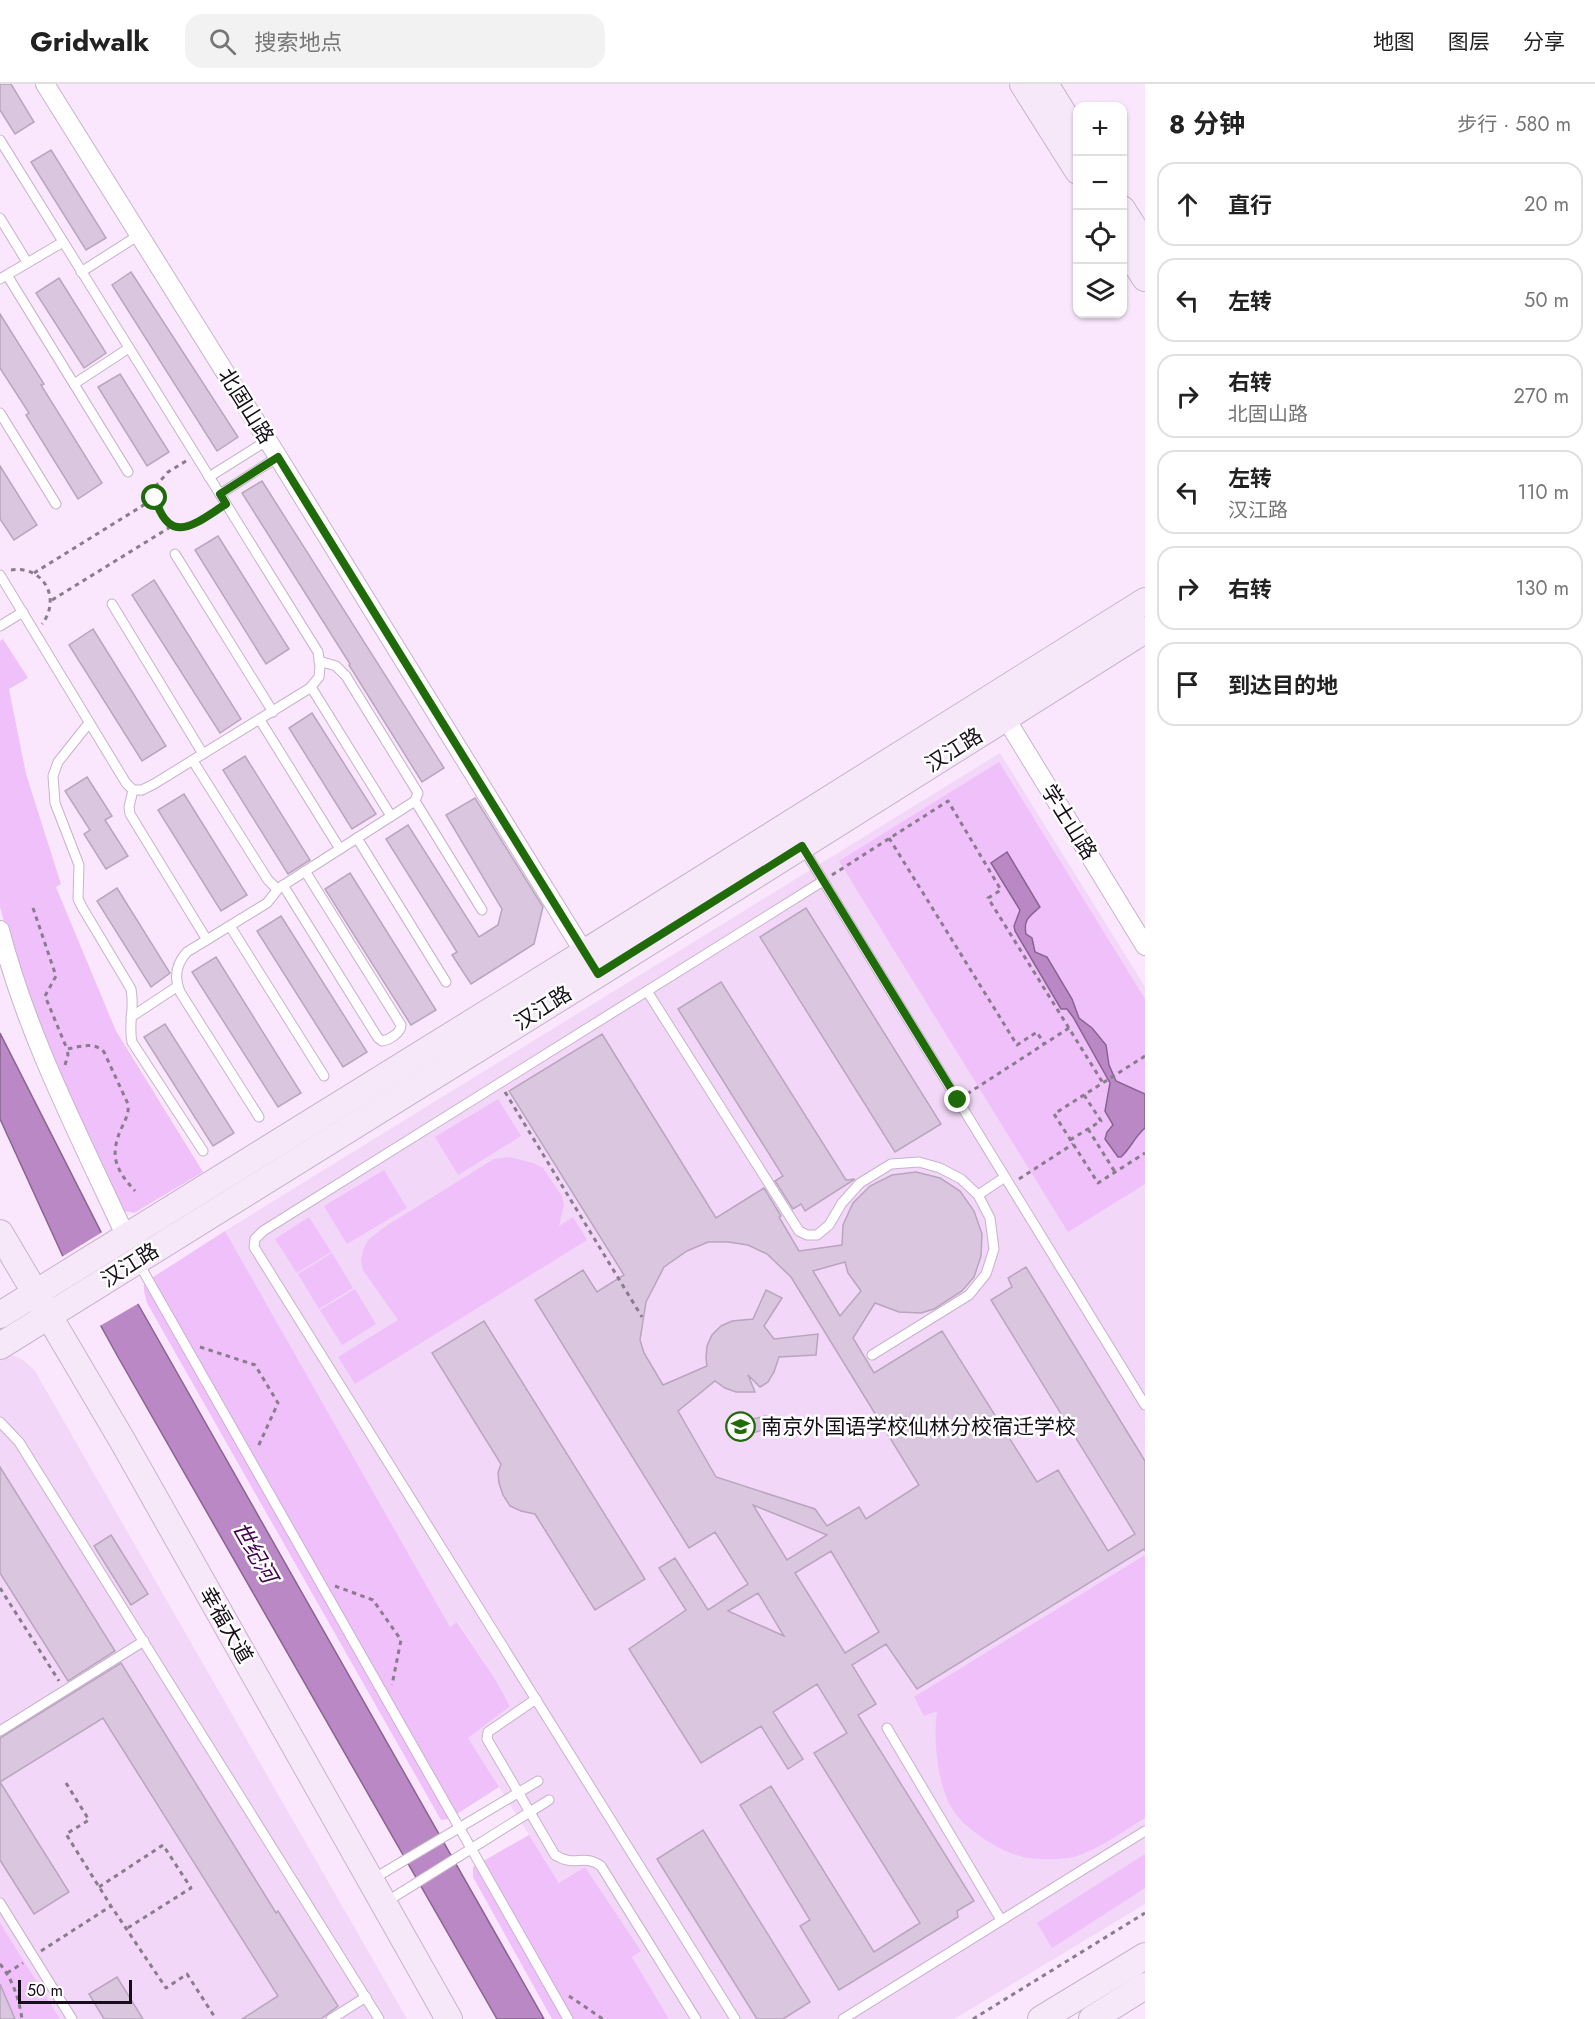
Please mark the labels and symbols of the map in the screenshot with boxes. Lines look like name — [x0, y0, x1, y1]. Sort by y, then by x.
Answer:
street label: 北固山路 — [211, 362, 281, 450]
route start — [141, 484, 167, 510]
street label: 汉江路 — [919, 721, 989, 779]
street label: 学士山路 — [1034, 778, 1104, 866]
street label: 汉江路 — [508, 979, 578, 1037]
route end — [944, 1086, 970, 1112]
street label: 汉江路 — [95, 1236, 165, 1294]
school or university icon: 南京外国语学校仙林分校宿迁学校 — [724, 1411, 756, 1443]
place label: 南京外国语学校仙林分校宿迁学校 — [761, 1412, 1076, 1442]
water label: 世纪河 — [225, 1515, 287, 1592]
street label: 幸福大道 — [192, 1581, 260, 1669]
scale bar — [18, 1977, 132, 2004]

